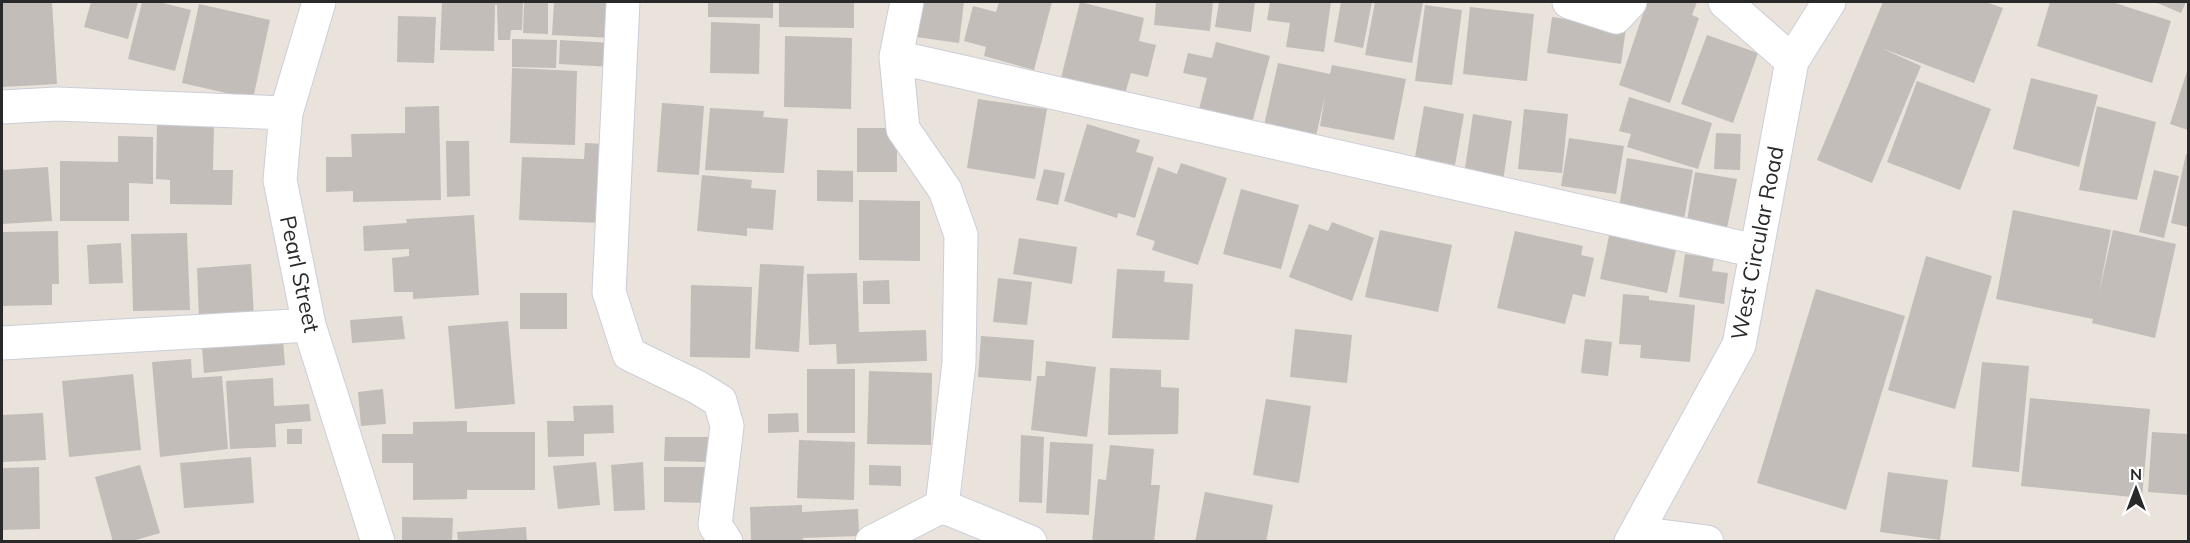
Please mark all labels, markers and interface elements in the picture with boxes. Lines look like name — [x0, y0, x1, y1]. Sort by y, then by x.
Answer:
street label: West Circular Road — [1724, 144, 1790, 342]
street label: Pearl Street — [274, 213, 326, 335]
north arrow — [2106, 459, 2166, 519]
text: N — [2130, 464, 2142, 484]

